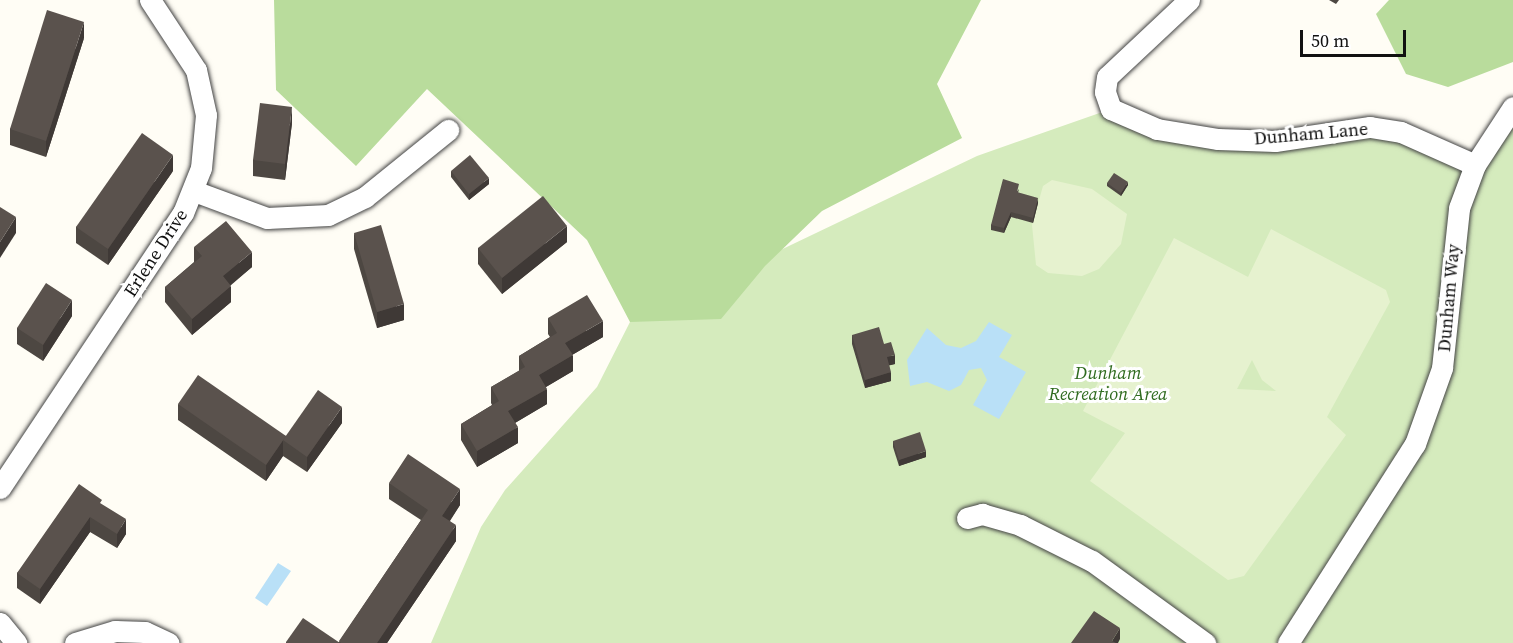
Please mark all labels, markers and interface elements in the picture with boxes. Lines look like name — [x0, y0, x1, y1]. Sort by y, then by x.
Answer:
scale bar — [1303, 18, 1410, 56]
text: 50 m — [1311, 28, 1349, 53]
street label: Dunham Lane — [1253, 118, 1369, 150]
street label: Erlene Drive — [120, 205, 192, 301]
street label: Dunham Way — [1434, 243, 1464, 353]
park label: Dunham Recreation Area — [1048, 363, 1168, 406]

